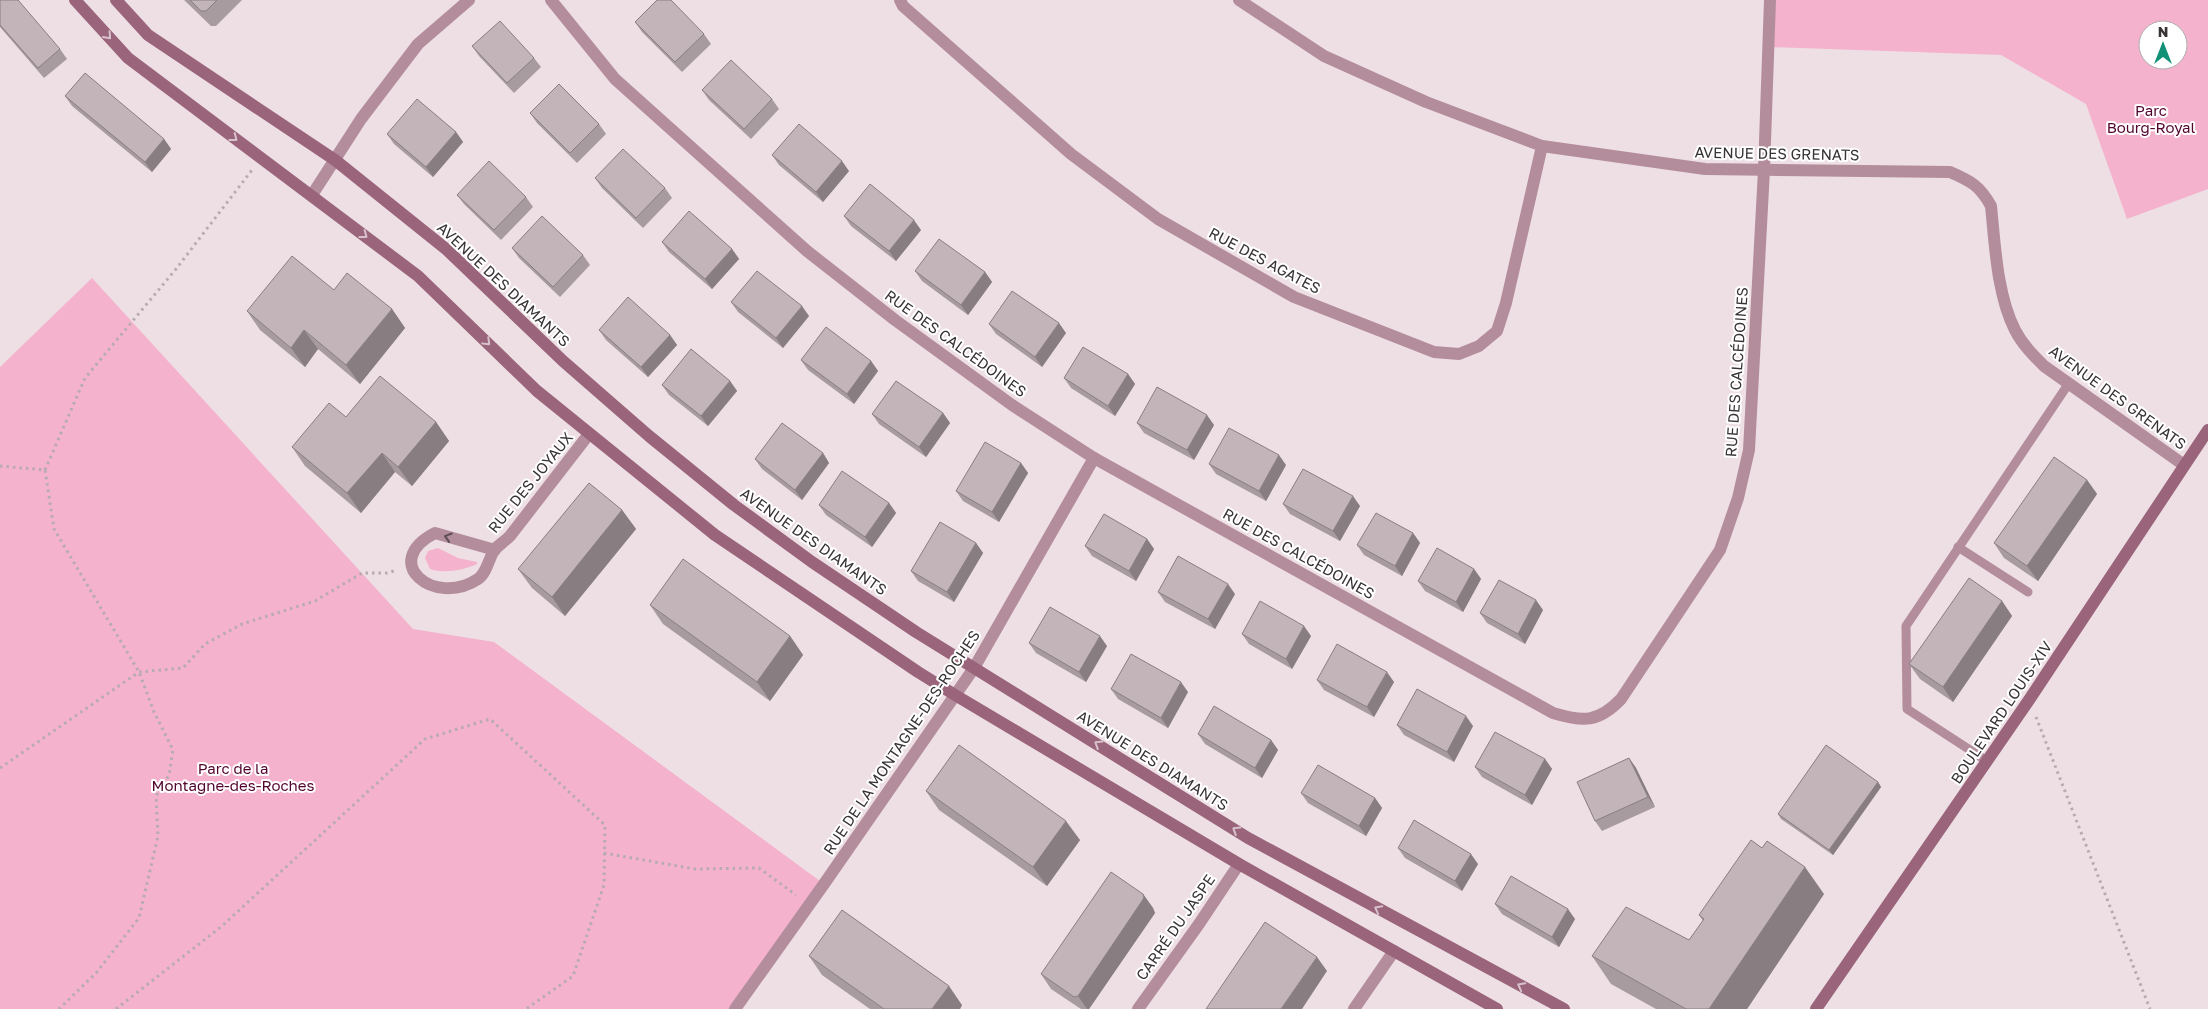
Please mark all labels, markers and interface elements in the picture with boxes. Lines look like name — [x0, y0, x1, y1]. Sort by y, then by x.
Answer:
north arrow — [2138, 20, 2188, 70]
text: N — [2158, 23, 2168, 40]
one-way arrow — [102, 31, 111, 40]
park label: Parc Bourg-Royal — [2107, 101, 2196, 136]
one-way arrow — [228, 132, 237, 140]
street label: AVENUE DES GRENATS — [1694, 143, 1860, 163]
street label: AVENUE DES DIAMANTS — [434, 218, 574, 350]
street label: RUE DES AGATES — [1206, 223, 1324, 297]
one-way arrow — [358, 230, 367, 238]
street label: RUE DES CALCÉDOINES — [882, 286, 1030, 400]
street label: RUE DES CALCÉDOINES — [1721, 286, 1751, 458]
one-way arrow — [481, 336, 490, 345]
street label: AVENUE DES GRENATS — [2046, 341, 2190, 453]
street label: RUE DES JOYAUX — [484, 428, 576, 536]
street label: AVENUE DES DIAMANTS — [737, 484, 891, 598]
street label: RUE DES CALCÉDOINES — [1220, 504, 1378, 602]
one-way arrow — [443, 532, 452, 543]
street label: RUE DE LA MONTAGNE-DES-ROCHES — [819, 626, 983, 858]
street label: BOULEVARD LOUIS-XIV — [1947, 637, 2055, 787]
street label: AVENUE DES DIAMANTS — [1074, 706, 1232, 814]
one-way arrow — [1094, 741, 1103, 751]
park label: Parc de la Montagne-des-Roches — [152, 759, 315, 794]
one-way arrow — [1232, 827, 1241, 837]
street label: CARRÉ DU JASPE — [1132, 871, 1218, 983]
one-way arrow — [1374, 905, 1383, 915]
one-way arrow — [1517, 982, 1526, 992]

